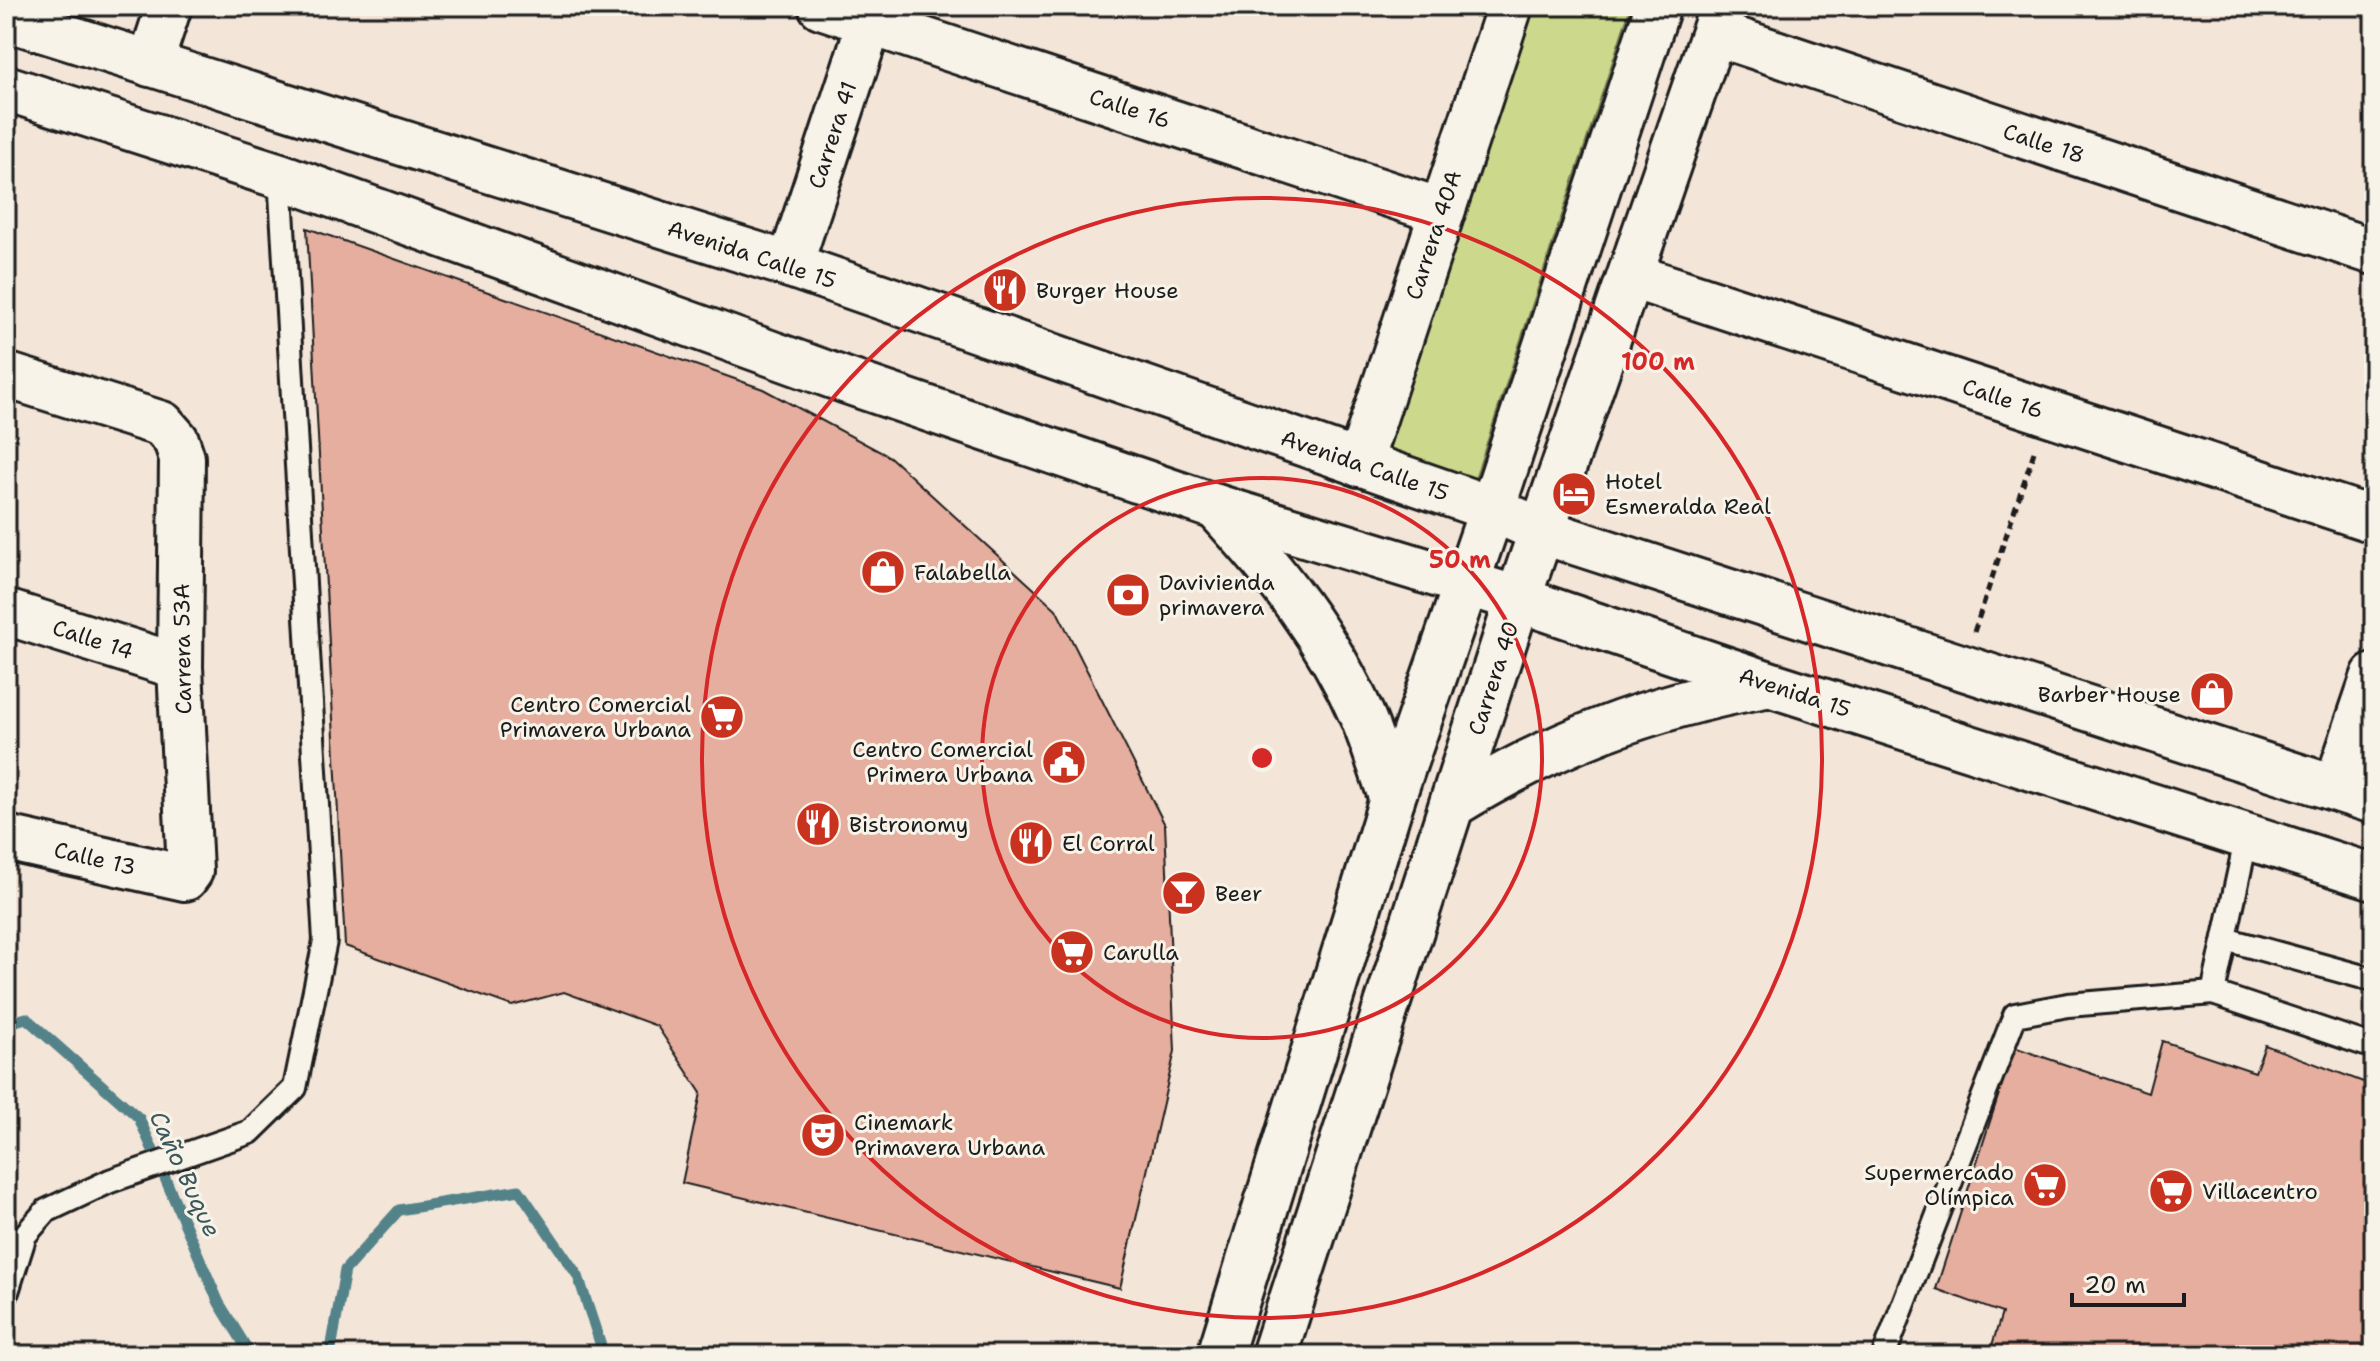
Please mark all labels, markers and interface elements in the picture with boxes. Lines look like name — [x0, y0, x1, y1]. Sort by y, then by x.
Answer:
street label: Carrera 41 — [802, 78, 863, 192]
street label: Calle 16 — [1086, 82, 1174, 135]
street label: Calle 18 — [1999, 117, 2088, 170]
street label: Carrera 40A — [1399, 167, 1468, 303]
street label: Avenida Calle 15 — [664, 214, 840, 295]
restaurant icon: Burger House — [981, 266, 1029, 314]
place label: Burger House — [1036, 276, 1179, 305]
text: 100 m — [1621, 346, 1695, 378]
street label: Calle 16 — [1959, 372, 2047, 425]
street label: Avenida Calle 15 — [1277, 423, 1453, 508]
place label: Hotel Esmeralda Real — [1605, 467, 1771, 521]
hotel icon: Hotel Esmeralda Real — [1550, 470, 1598, 518]
text: 50 m — [1429, 544, 1491, 576]
shop icon: Falabella — [859, 548, 907, 596]
place label: Falabella — [914, 558, 1011, 587]
place label: Davivienda primavera — [1159, 568, 1275, 622]
bank icon: Davivienda primavera — [1104, 571, 1152, 619]
street label: Carrera 53A — [167, 583, 198, 715]
street label: Calle 14 — [49, 613, 137, 666]
street label: Carrera 40 — [1461, 617, 1526, 739]
street label: Avenida 15 — [1735, 661, 1854, 724]
shop icon: Barber House — [2188, 670, 2236, 718]
place label: Barber House — [2038, 680, 2181, 709]
place label: Centro Comercial Primavera Urbana — [500, 690, 691, 744]
supermarket icon: Centro Comercial Primavera Urbana — [698, 693, 746, 741]
place label: Centro Comercial Primera Urbana — [852, 735, 1033, 789]
public building icon: Centro Comercial Primera Urbana — [1040, 738, 1088, 786]
centre of rings — [1248, 744, 1276, 772]
restaurant icon: Bistronomy — [794, 800, 842, 848]
place label: Bistronomy — [849, 810, 968, 839]
restaurant icon: El Corral — [1007, 819, 1055, 867]
place label: El Corral — [1062, 829, 1155, 858]
street label: Calle 13 — [51, 835, 139, 882]
bar icon: Beer — [1160, 869, 1208, 917]
place label: Beer — [1215, 879, 1262, 908]
supermarket icon: Carulla — [1048, 928, 1096, 976]
place label: Carulla — [1103, 938, 1179, 967]
water label: Caño Buque — [142, 1106, 228, 1242]
place label: Cinemark Primavera Urbana — [854, 1108, 1045, 1162]
theatre icon: Cinemark Primavera Urbana — [799, 1111, 847, 1159]
place label: Supermercado Olímpica — [1864, 1158, 2014, 1212]
supermarket icon: Supermercado Olímpica — [2021, 1161, 2069, 1209]
supermarket icon: Villacentro — [2147, 1167, 2195, 1215]
place label: Villacentro — [2202, 1177, 2318, 1206]
scale bar — [2072, 1257, 2184, 1307]
text: 20 m — [2084, 1269, 2146, 1301]

